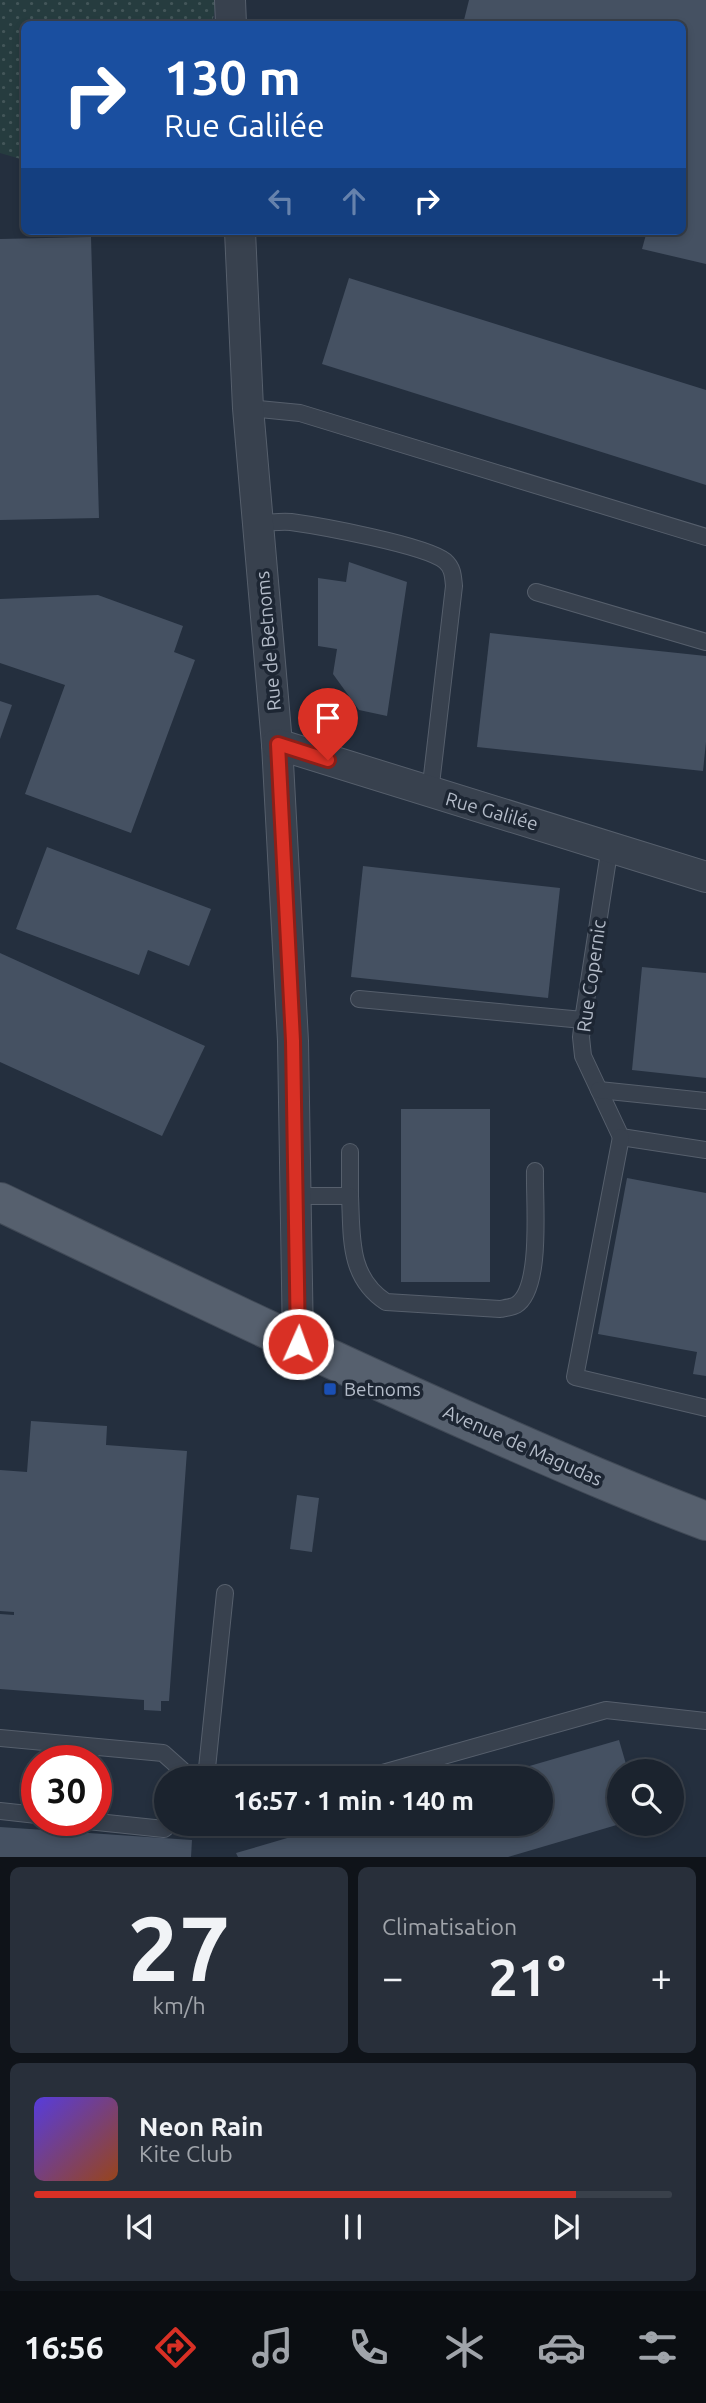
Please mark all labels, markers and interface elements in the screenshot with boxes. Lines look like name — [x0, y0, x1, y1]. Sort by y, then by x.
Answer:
icon: right — [49, 49, 140, 140]
text: 130 m — [164, 49, 301, 104]
text: Rue Galilée — [164, 107, 325, 143]
icon: left — [262, 182, 300, 220]
icon: ahead — [335, 182, 373, 220]
icon: right — [408, 182, 446, 220]
street label: Rue de Betnoms — [251, 570, 285, 712]
pin — [298, 688, 358, 760]
icon: arrive — [309, 699, 347, 737]
street label: Rue Galilée — [443, 787, 541, 835]
street label: Rue Copernic — [572, 918, 610, 1034]
position arrow — [261, 1307, 335, 1381]
place label: Betnoms — [344, 1378, 421, 1400]
marker: Betnoms — [322, 1381, 338, 1397]
street label: Avenue de Magudas — [440, 1400, 606, 1490]
speed limit sign: 30 — [21, 1745, 112, 1836]
map controls — [607, 1759, 684, 1836]
button: search — [607, 1759, 684, 1836]
text: 16:57 · 1 min · 140 m — [233, 1786, 474, 1815]
text: 27 — [128, 1896, 230, 1998]
text: Climatisation — [382, 1914, 517, 1939]
text: 21° — [488, 1948, 566, 2006]
text: − — [382, 1956, 403, 1998]
text: + — [651, 1956, 672, 1998]
text: km/h — [152, 1993, 206, 2018]
text: Neon Rain — [139, 2112, 264, 2141]
text: Kite Club — [139, 2141, 233, 2166]
icon: previous — [121, 2208, 159, 2246]
icon: pause — [334, 2208, 372, 2246]
icon: next — [547, 2208, 585, 2246]
icon: directions — [151, 2323, 200, 2372]
icon: music — [248, 2323, 297, 2372]
icon: phone — [344, 2323, 393, 2372]
icon: climate — [440, 2323, 489, 2372]
icon: car — [537, 2323, 586, 2372]
icon: filters — [633, 2323, 682, 2372]
text: 16:56 — [24, 2329, 104, 2365]

